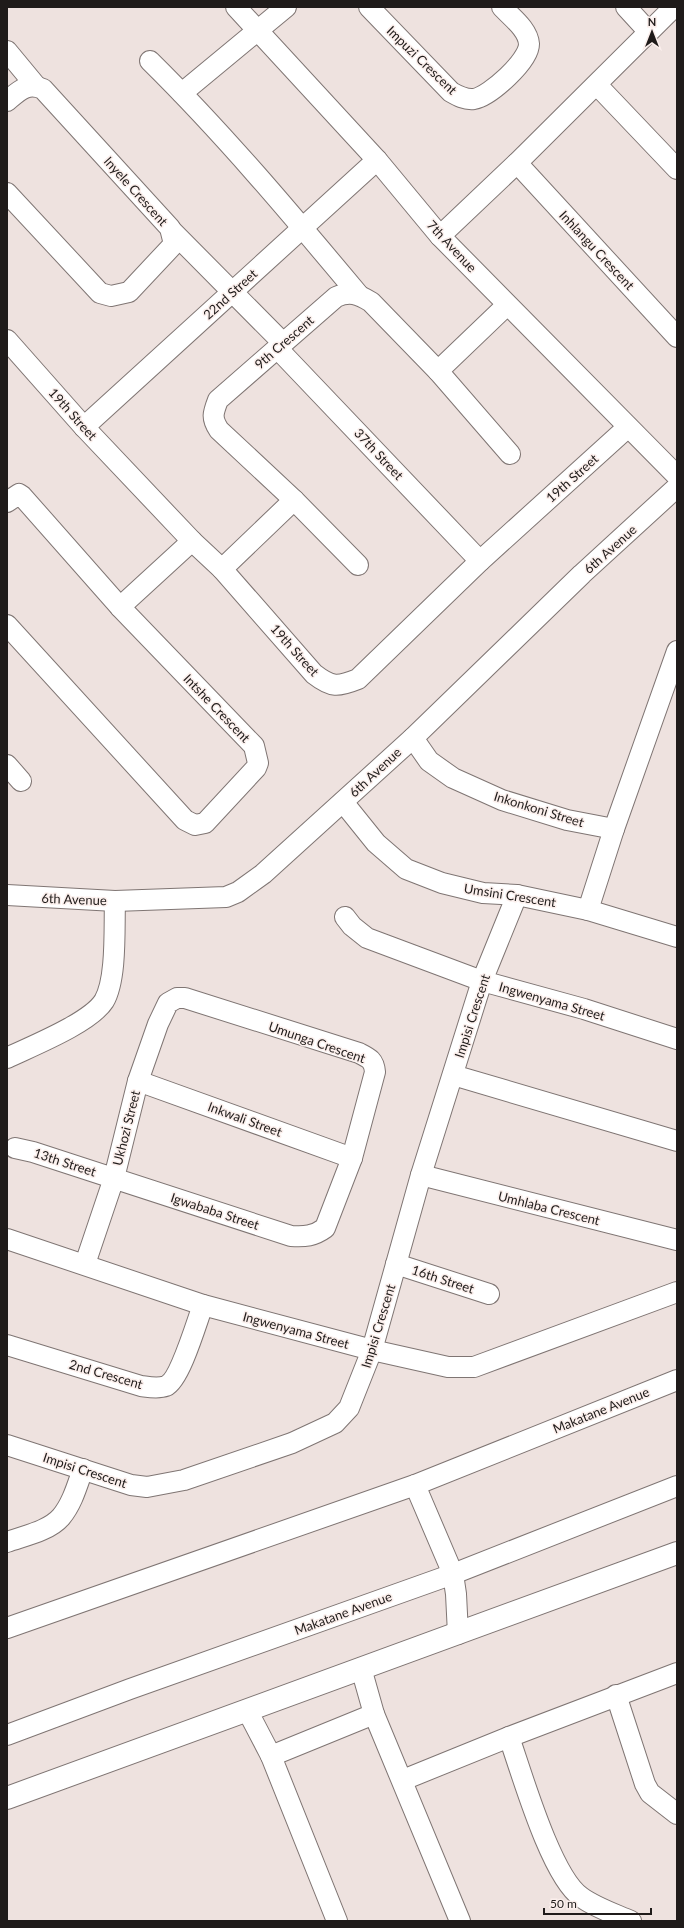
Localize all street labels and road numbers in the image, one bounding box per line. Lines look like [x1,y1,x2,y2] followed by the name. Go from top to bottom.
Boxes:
[384,22,461,98] street label: Impuzi Crescent
[101,153,171,229] street label: Inyele Crescent
[556,207,638,293] street label: Inhlangu Crescent
[424,217,480,275] street label: 7th Avenue
[200,265,261,322] street label: 22nd Street
[251,312,317,372] street label: 9th Crescent
[45,385,101,444] street label: 19th Street
[351,425,407,483] street label: 37th Street
[543,450,602,506] street label: 19th Street
[580,521,640,577] street label: 6th Avenue
[267,621,323,680] street label: 19th Street
[180,670,254,746] street label: Intshe Crescent
[346,744,404,800] street label: 6th Avenue
[492,788,586,830] street label: Inkonkoni Street
[463,880,557,910] street label: Umsini Crescent
[41,890,107,908] street label: 6th Avenue
[451,972,493,1060] street label: Impisi Crescent
[497,978,607,1024] street label: Ingwenyama Street
[266,1018,368,1066] street label: Umunga Crescent
[109,1088,143,1167] street label: Ukhozi Street
[206,1098,285,1140] street label: Inkwali Street
[32,1144,98,1180] street label: 13th Street
[496,1188,602,1228] street label: Umhlaba Crescent
[169,1189,261,1233] street label: Igwababa Street
[410,1261,476,1297] street label: 16th Street
[358,1282,398,1370] street label: Impisi Crescent
[241,1308,351,1352] street label: Ingwenyama Street
[67,1356,145,1392] street label: 2nd Crescent
[550,1383,652,1437] street label: Makatane Avenue
[41,1449,129,1491] street label: Impisi Crescent
[292,1588,394,1638] street label: Makatane Avenue

